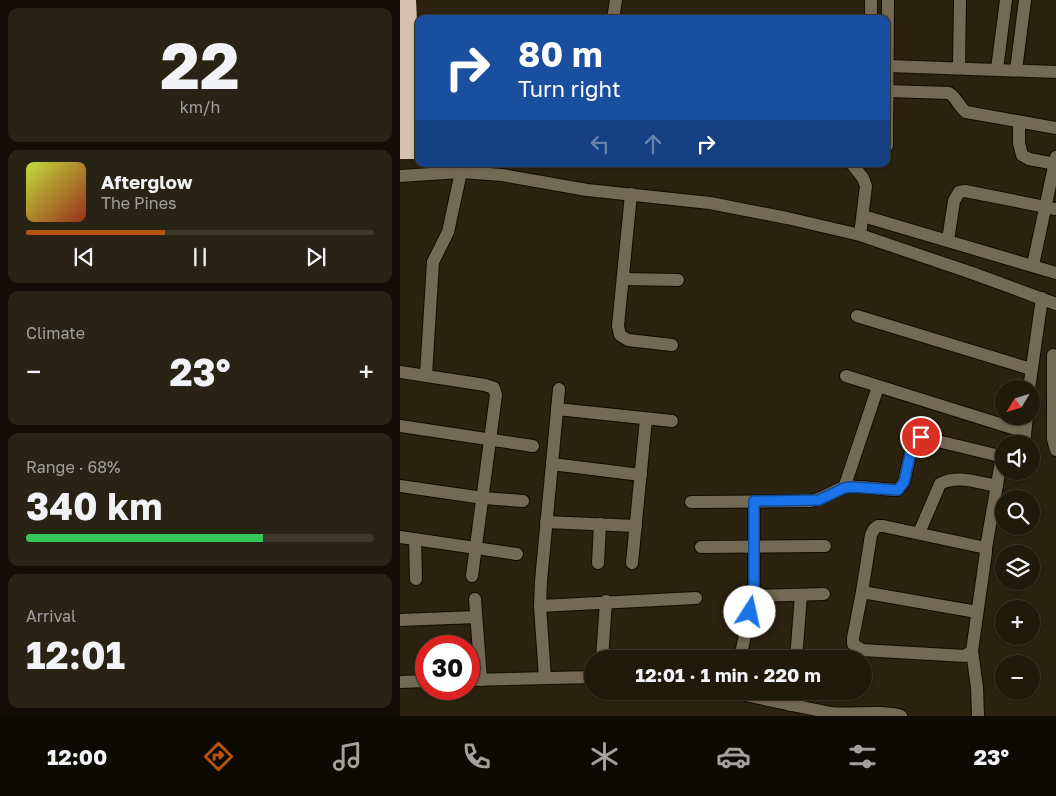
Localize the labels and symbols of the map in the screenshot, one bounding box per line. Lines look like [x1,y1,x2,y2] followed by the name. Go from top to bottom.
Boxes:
[995,380,1040,425] north arrow
[900,416,942,458] pin
[723,585,775,637] position arrow
[415,635,480,700] speed limit sign: 30

